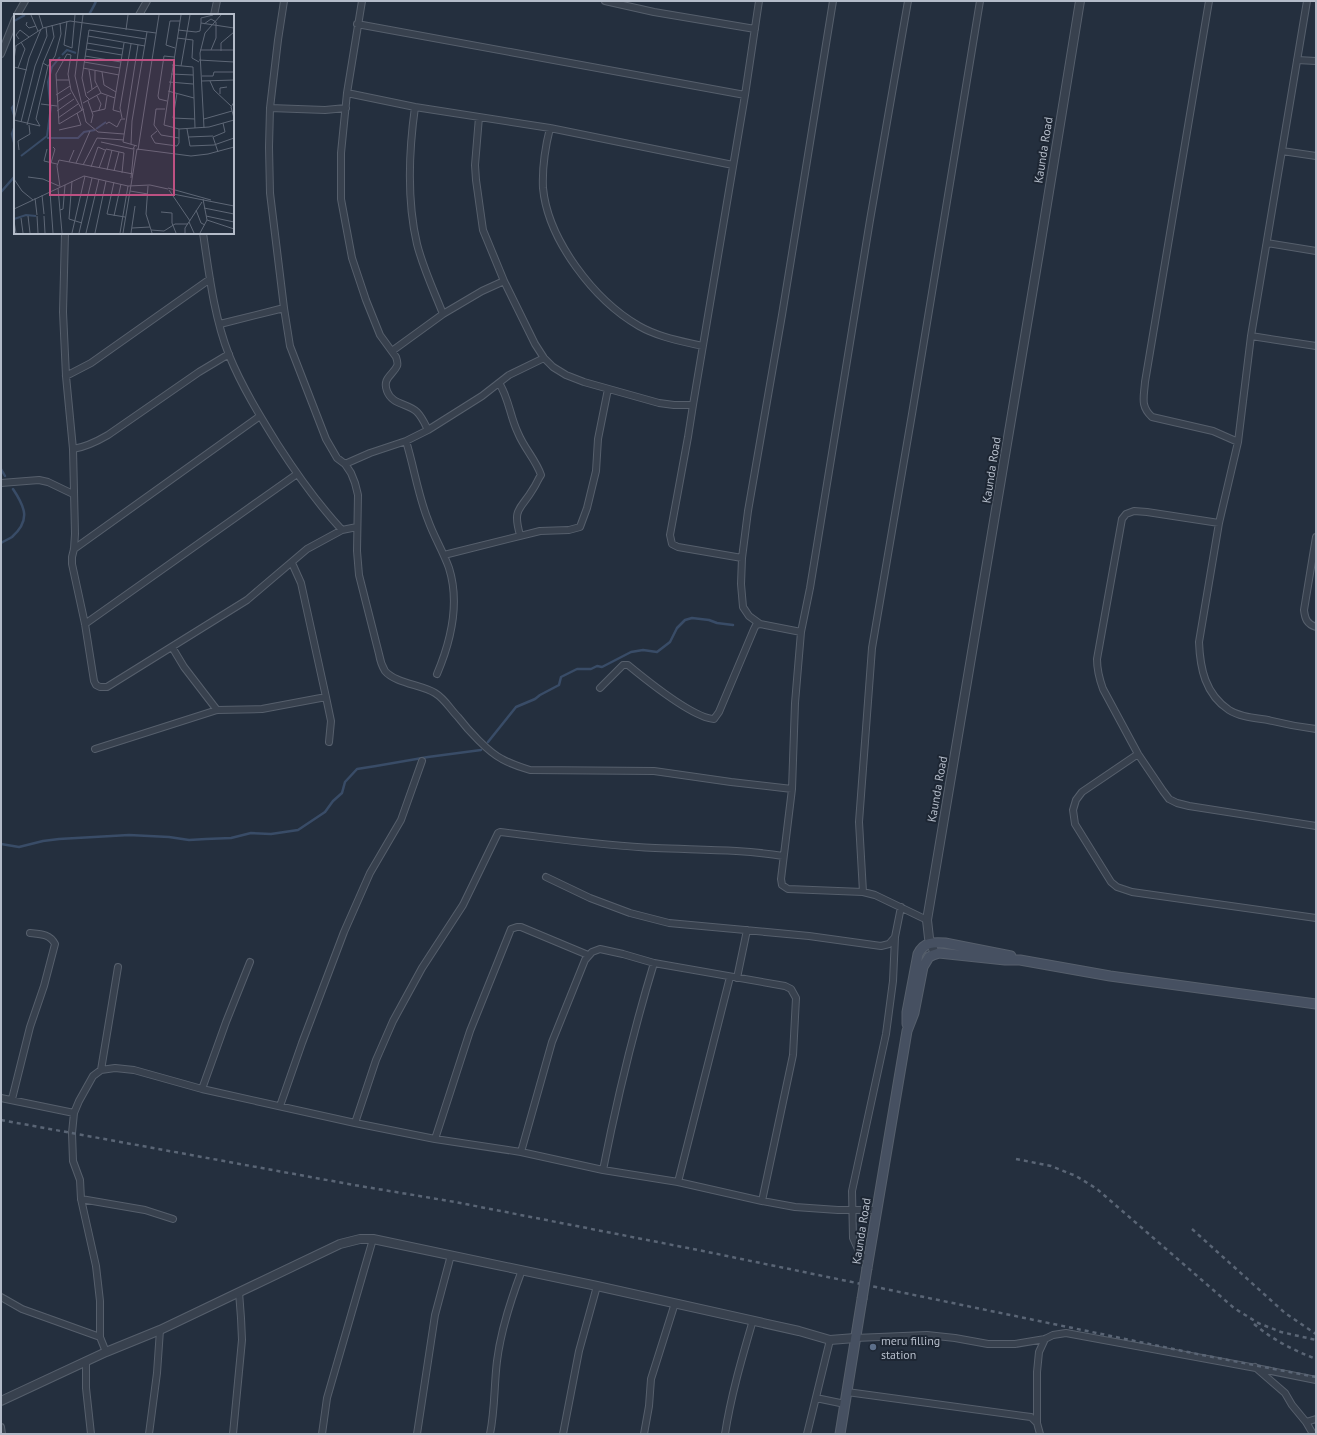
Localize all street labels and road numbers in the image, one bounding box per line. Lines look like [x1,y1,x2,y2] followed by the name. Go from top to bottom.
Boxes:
[1030,116,1056,184] street label: Kaunda Road
[978,436,1004,504] street label: Kaunda Road
[924,755,950,823] street label: Kaunda Road
[848,1197,874,1265] street label: Kaunda Road

